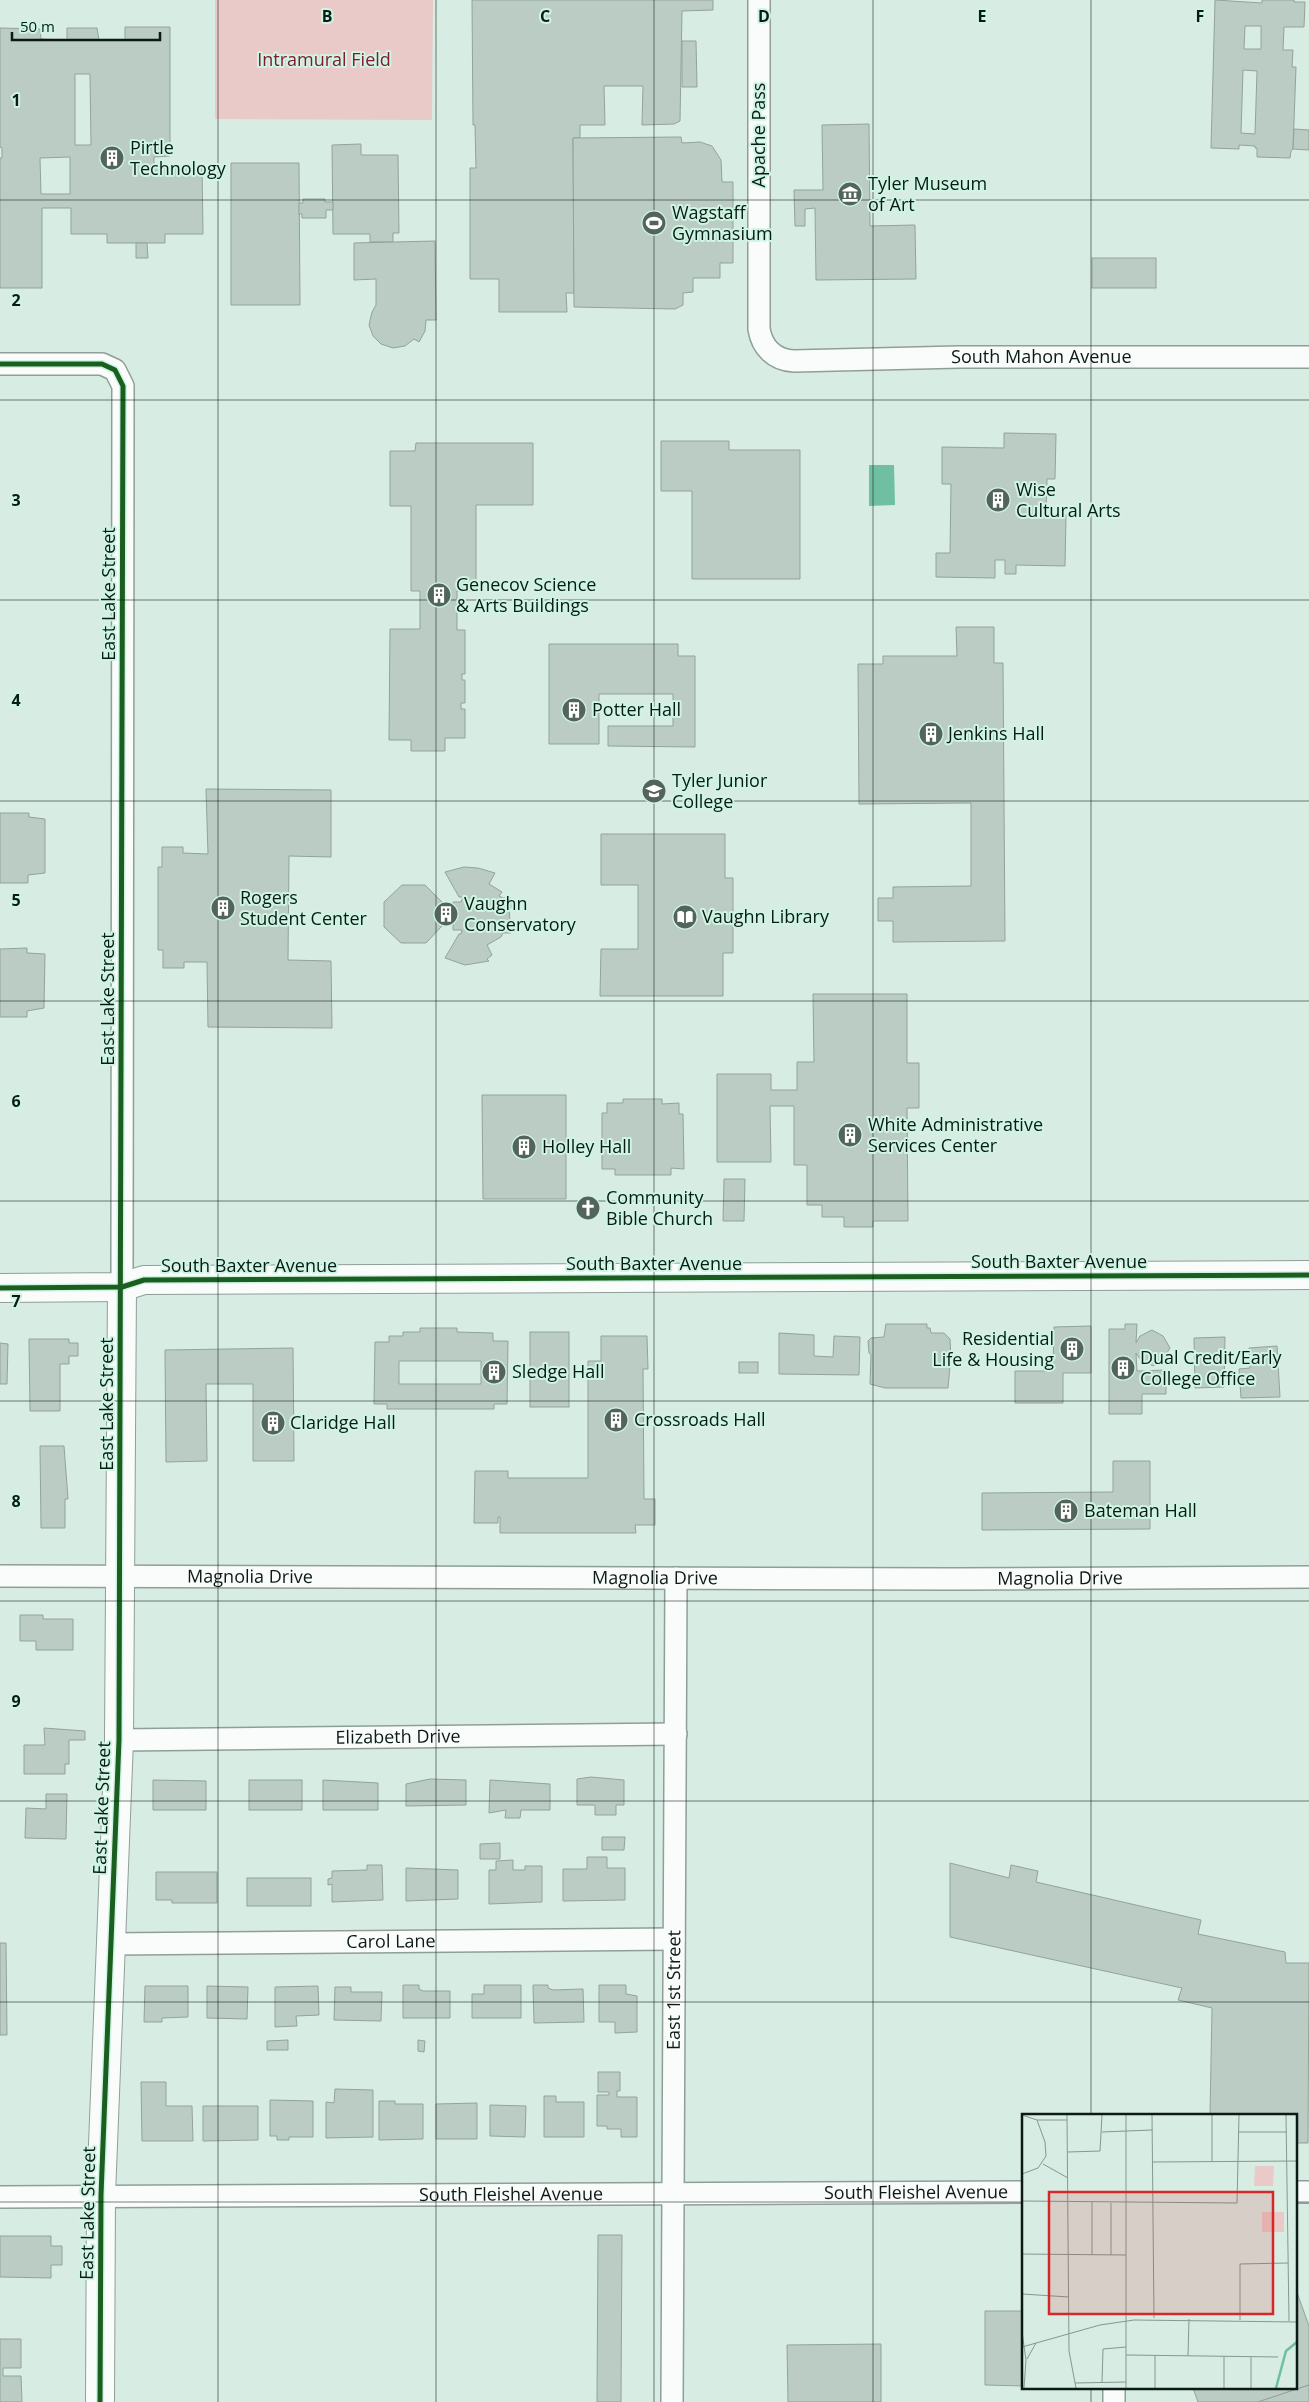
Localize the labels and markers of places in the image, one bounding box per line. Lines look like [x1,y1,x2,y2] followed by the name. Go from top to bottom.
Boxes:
[130,135,227,180] place label: Pirtle Technology
[99,145,125,171] building icon: Pirtle Technology
[868,171,987,216] place label: Tyler Museum of Art
[837,181,863,207] museum icon: Tyler Museum of Art
[672,200,773,245] place label: Wagstaff Gymnasium
[641,210,667,236] sports icon: Wagstaff Gymnasium
[1016,477,1121,522] place label: Wise Cultural Arts
[985,487,1011,513] building icon: Wise Cultural Arts
[456,572,596,617] place label: Genecov Science & Arts Buildings
[426,582,452,608] building icon: Genecov Science & Arts Buildings
[561,697,587,723] building icon: Potter Hall
[592,697,681,721] place label: Potter Hall
[918,721,944,747] building icon: Jenkins Hall
[946,721,1045,745] place label: Jenkins Hall
[672,768,768,813] place label: Tyler Junior College
[641,778,667,804] school or university icon: Tyler Junior College
[240,885,368,930] place label: Rogers Student Center
[464,891,577,936] place label: Vaughn Conservatory
[210,895,236,921] building icon: Rogers Student Center
[433,901,459,927] building icon: Vaughn Conservatory
[672,904,698,930] library icon: Vaughn Library
[702,904,830,928] place label: Vaughn Library
[868,1112,1043,1157] place label: White Administrative Services Center
[837,1122,863,1148] building icon: White Administrative Services Center
[511,1134,537,1160] building icon: Holley Hall
[542,1134,631,1158] place label: Holley Hall
[606,1185,713,1230] place label: Community Bible Church
[575,1195,601,1221] church icon: Community Bible Church
[932,1326,1054,1371] place label: Residential Life & Housing
[1059,1336,1085,1362] building icon: Residential Life & Housing
[1140,1345,1283,1390] place label: Dual Credit/Early College Office
[1110,1355,1136,1381] building icon: Dual Credit/Early College Office
[481,1359,507,1385] building icon: Sledge Hall
[512,1359,604,1383] place label: Sledge Hall
[603,1407,629,1433] building icon: Crossroads Hall
[634,1407,766,1431] place label: Crossroads Hall
[260,1410,286,1436] building icon: Claridge Hall
[290,1410,396,1434] place label: Claridge Hall
[1053,1498,1079,1524] building icon: Bateman Hall
[1084,1498,1197,1522] place label: Bateman Hall

